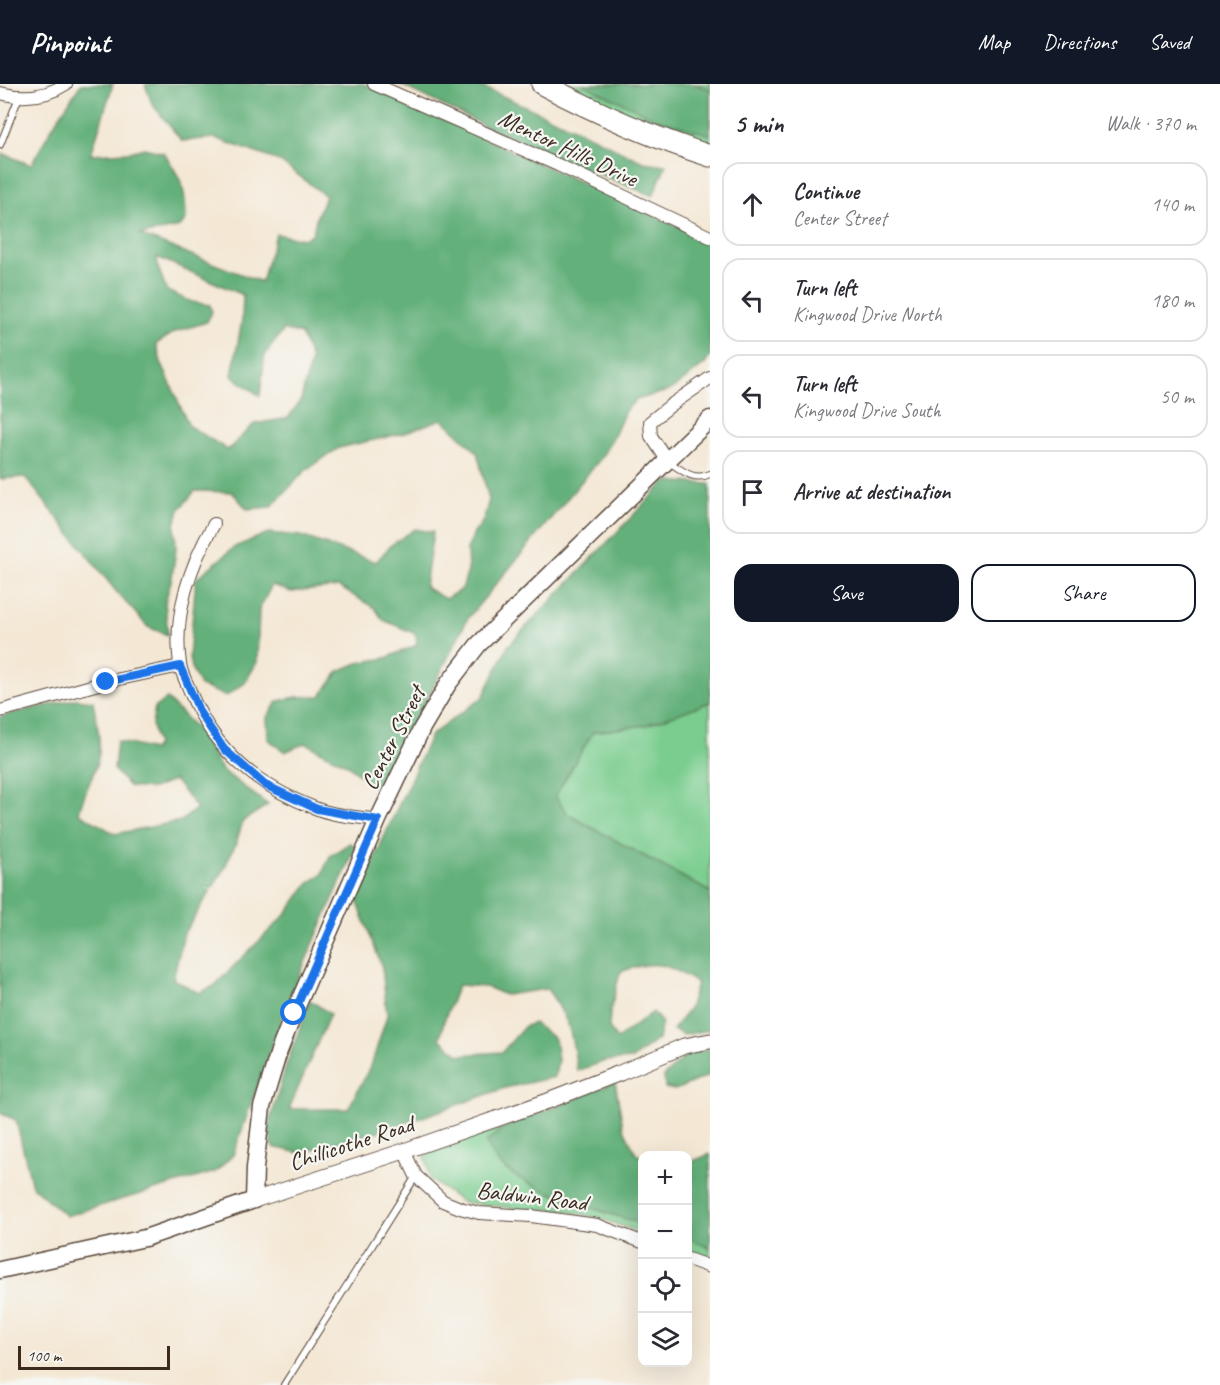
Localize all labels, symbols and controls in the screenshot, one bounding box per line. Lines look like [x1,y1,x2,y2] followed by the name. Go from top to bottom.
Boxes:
[30,25,110,60] text: Pinpoint
[978,29,1010,55] text: Map
[1043,29,1116,55] text: Directions
[1149,29,1190,55] text: Saved
[494,103,644,194] street label: Mentor Hills Drive
[734,107,783,140] text: 5 min
[1106,111,1196,136] text: Walk · 370 m
[793,178,859,206] text: Continue
[736,188,769,221] icon: ahead
[1151,192,1194,217] text: 140 m
[793,206,887,231] text: Center Street
[793,274,857,302] text: Turn left
[736,284,769,317] icon: left
[1151,288,1194,313] text: 180 m
[793,302,942,327] text: Kingwood Drive North
[793,370,857,398] text: Turn left
[736,380,769,413] icon: left
[1160,384,1194,409] text: 50 m
[793,398,941,423] text: Kingwood Drive South
[736,476,769,509] icon: arrive
[793,478,950,506] text: Arrive at destination
[734,564,959,622] button: Save
[971,564,1196,622] button: Share
[92,668,118,694] route end
[354,678,433,795] street label: Center Street
[280,999,306,1025] route start
[285,1108,421,1177] street label: Chillicothe Road
[638,1151,692,1367] map controls
[638,1151,692,1205] button: +
[475,1174,592,1218] street label: Baldwin Road
[638,1205,692,1259] button: −
[638,1259,692,1313] button: locate
[638,1313,692,1367] button: layers
[18,1343,170,1370] scale bar
[27,1346,61,1366] text: 100 m

